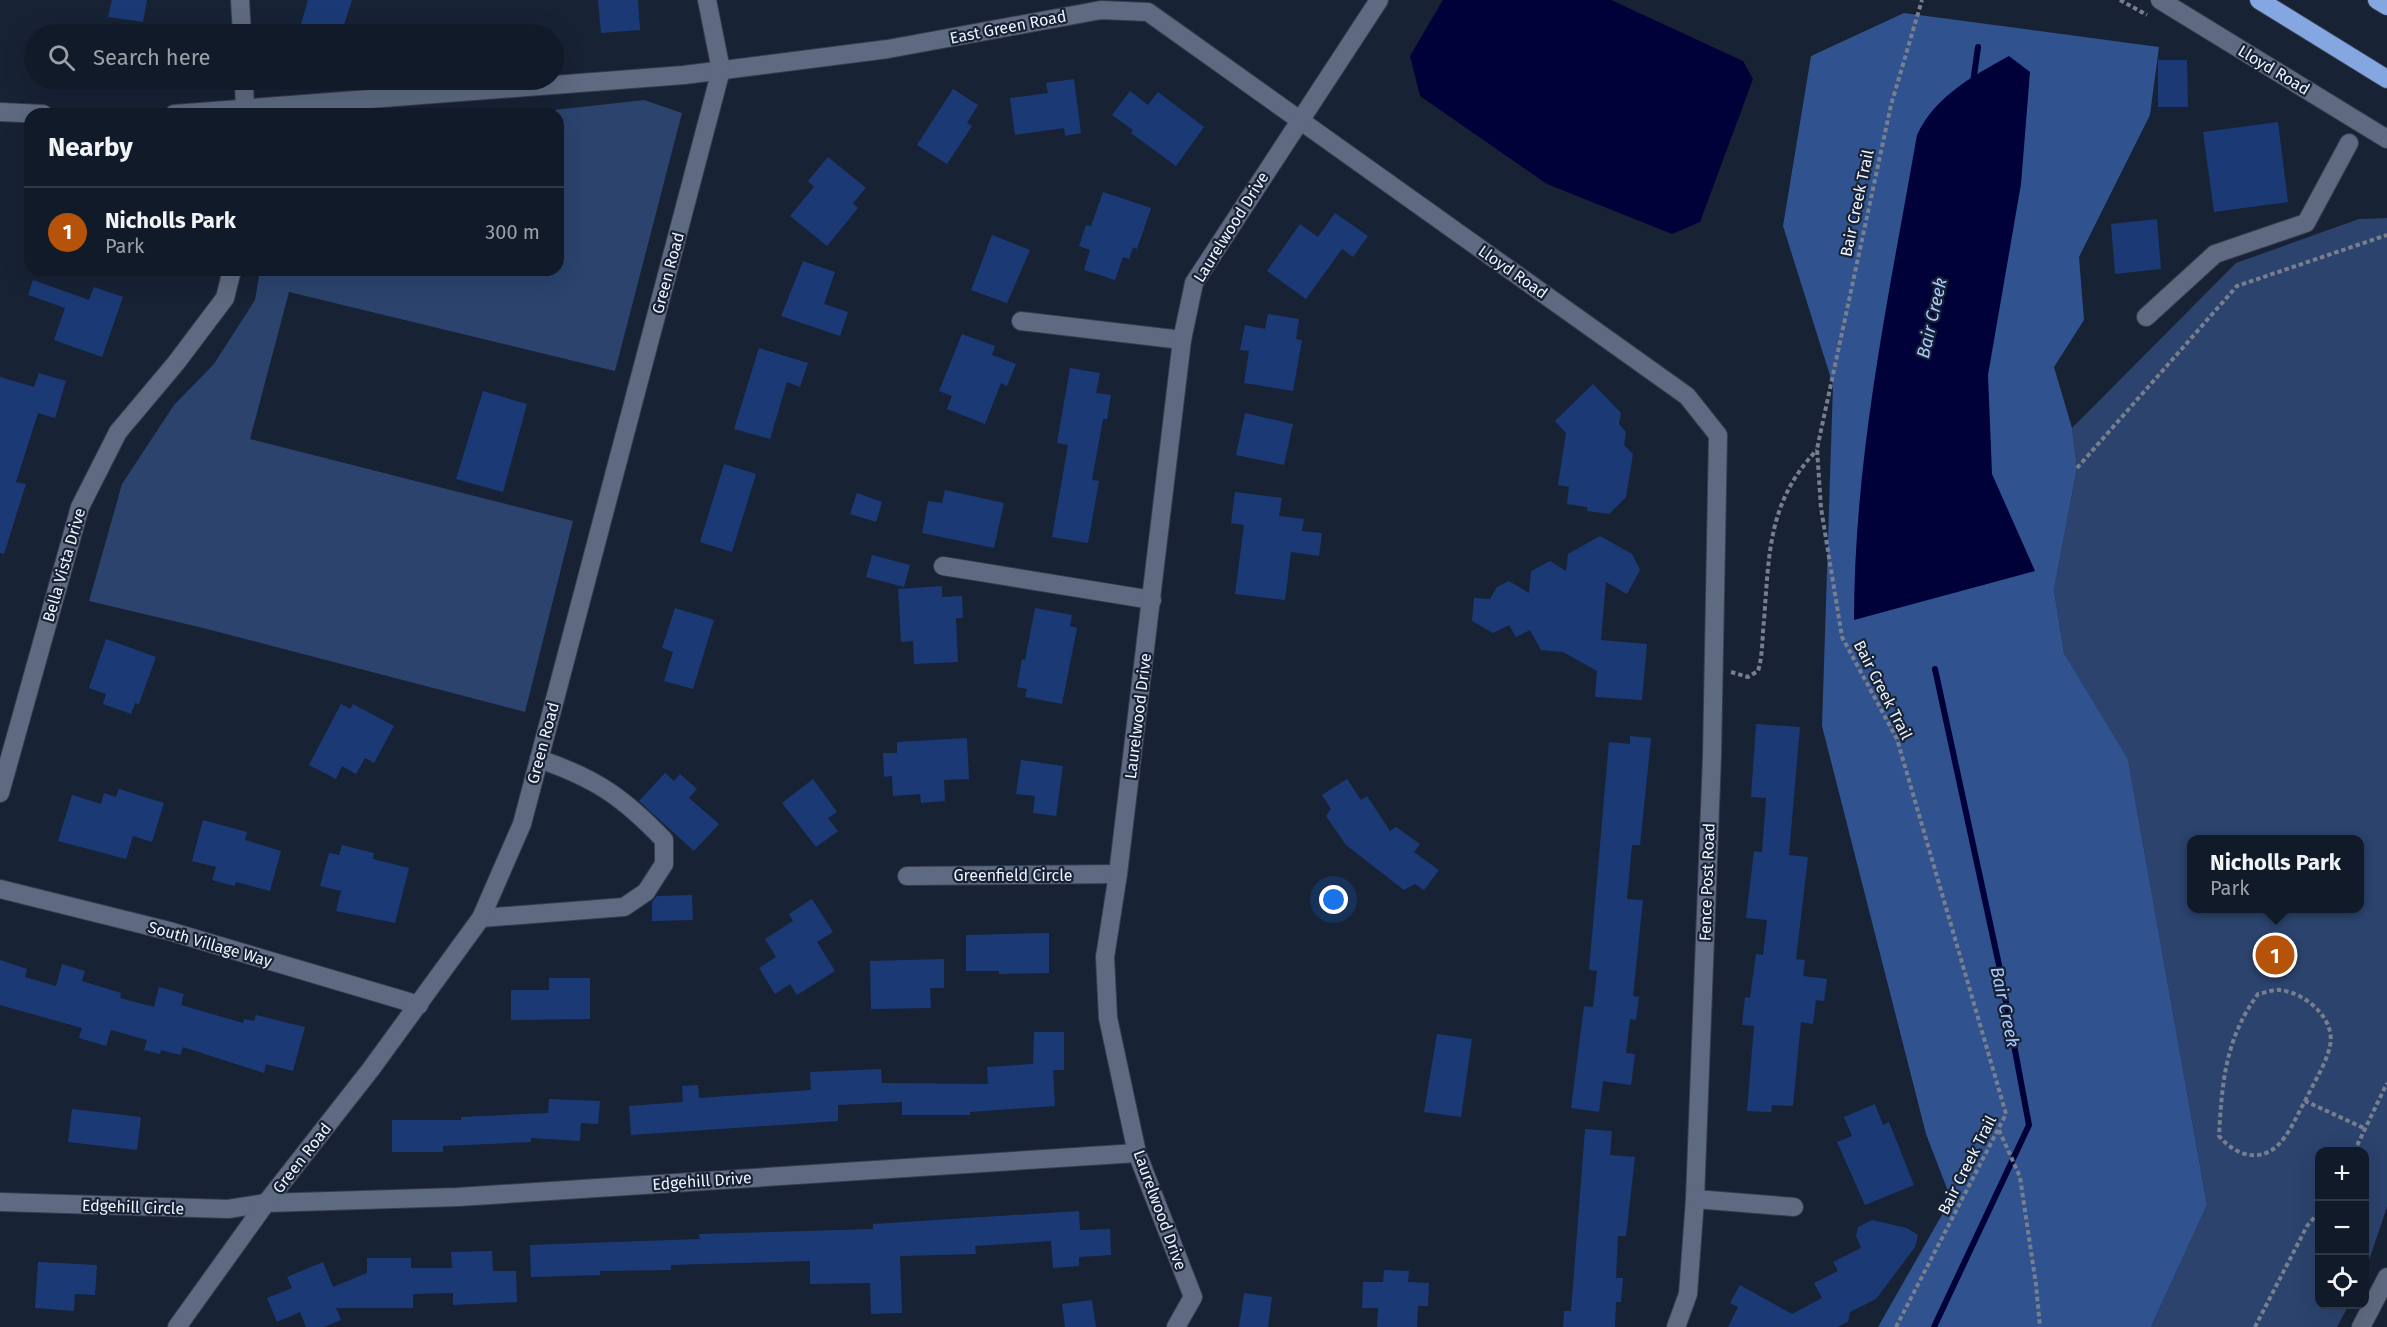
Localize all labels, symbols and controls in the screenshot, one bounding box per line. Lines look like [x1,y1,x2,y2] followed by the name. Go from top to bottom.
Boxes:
[948,6,1068,48] street label: East Green Road
[24,24,564,90] search box
[45,41,78,74] icon: search
[2235,41,2313,99] street label: Lloyd Road
[93,44,211,71] text: Search here
[48,132,133,163] text: Nearby
[1836,147,1878,258] street label: Bair Creek Trail
[1189,168,1273,286] street label: Laurelwood Drive
[105,207,236,234] text: Nicholls Park
[63,220,72,244] text: 1
[485,220,540,244] text: 300 m
[648,230,688,316] street label: Green Road
[105,234,144,258] text: Park
[1475,241,1551,303] street label: Lloyd Road
[1912,275,1952,360] water label: Bair Creek
[39,506,89,624] street label: Bella Vista Drive
[1850,637,1916,743] street label: Bair Creek Trail
[1121,652,1155,780] street label: Laurelwood Drive
[523,700,563,786] street label: Green Road
[1695,823,1719,941] street label: Fence Post Road
[2187,835,2364,913] popup
[2210,849,2341,876] text: Nicholls Park
[953,866,1073,885] street label: Greenfield Circle
[2210,876,2249,900] text: Park
[1319,885,1348,914] your location
[146,917,274,971] street label: South Village Way
[2256,932,2294,978] pin: 1
[1986,965,2024,1050] water label: Bair Creek
[1934,1112,2000,1218] street label: Bair Creek Trail
[269,1119,335,1197] street label: Green Road
[1129,1147,1191,1273] street label: Laurelwood Drive
[2315,1147,2369,1309] map controls
[2315,1147,2369,1201] button: +
[652,1168,752,1194] street label: Edgehill Drive
[82,1196,184,1218] street label: Edgehill Circle
[2315,1201,2369,1255] button: −
[2315,1255,2369,1309] button: locate

